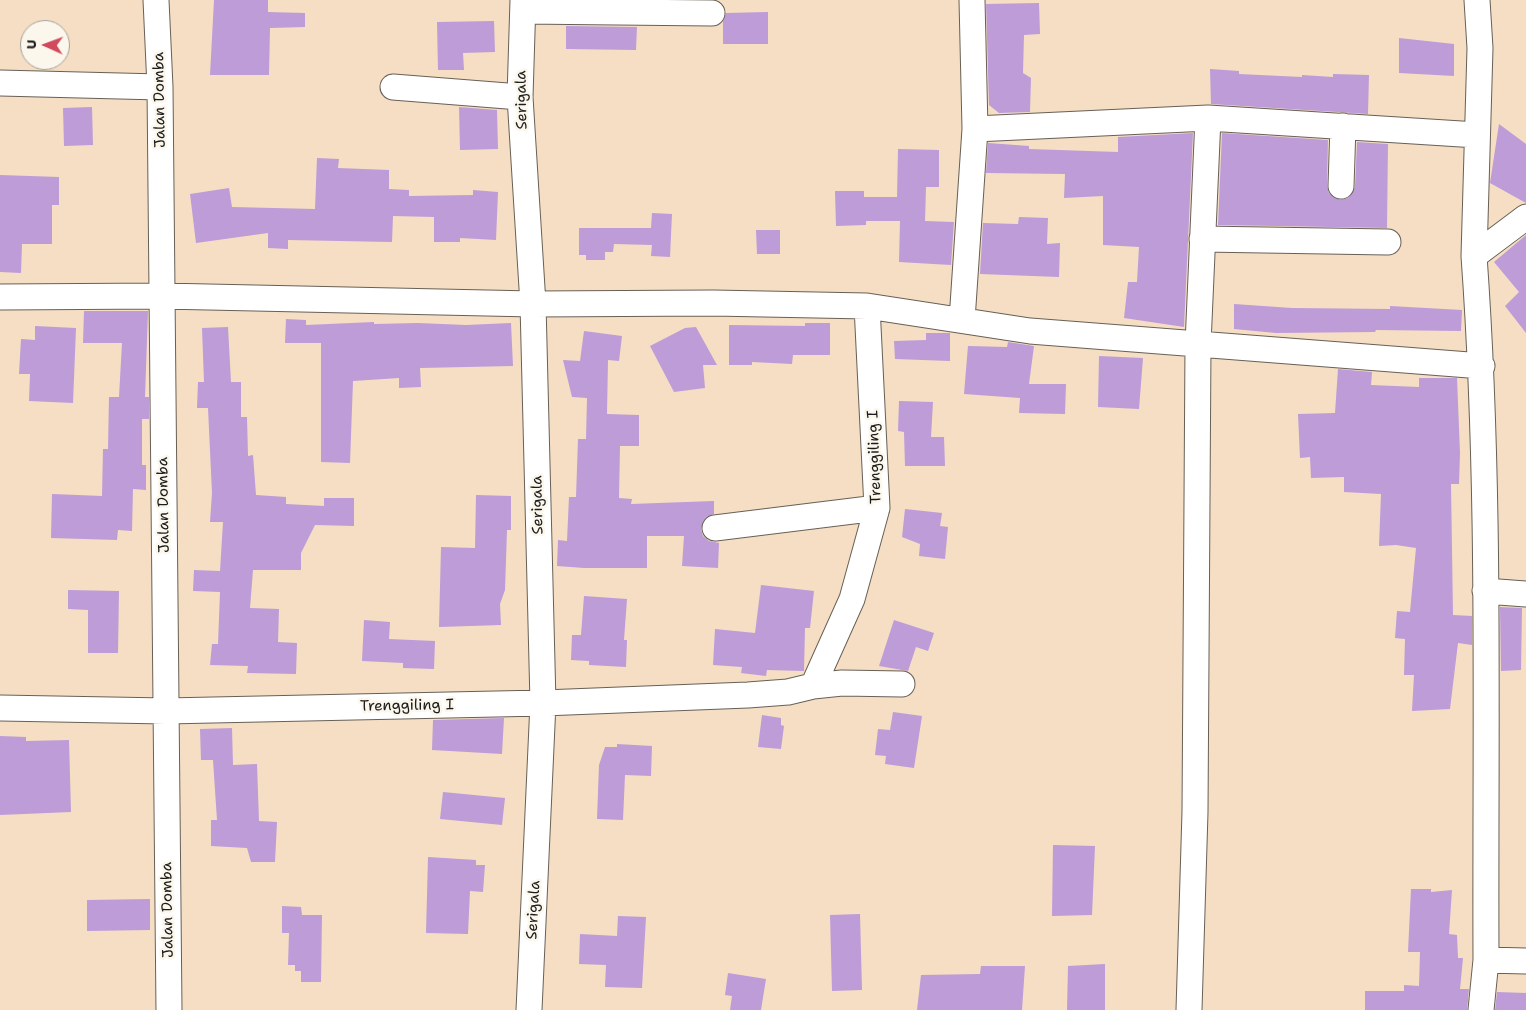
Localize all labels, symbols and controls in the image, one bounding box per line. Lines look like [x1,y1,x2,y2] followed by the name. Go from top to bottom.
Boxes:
[20,20,70,70] north arrow
[22,39,40,50] text: U
[150,52,170,148] street label: Jalan Domba
[512,70,532,130] street label: Serigala
[864,410,886,504] street label: Trenggiling I
[154,457,174,553] street label: Jalan Domba
[528,475,548,535] street label: Serigala
[360,696,454,716] street label: Trenggiling I
[158,862,178,958] street label: Jalan Domba
[523,880,545,940] street label: Serigala

